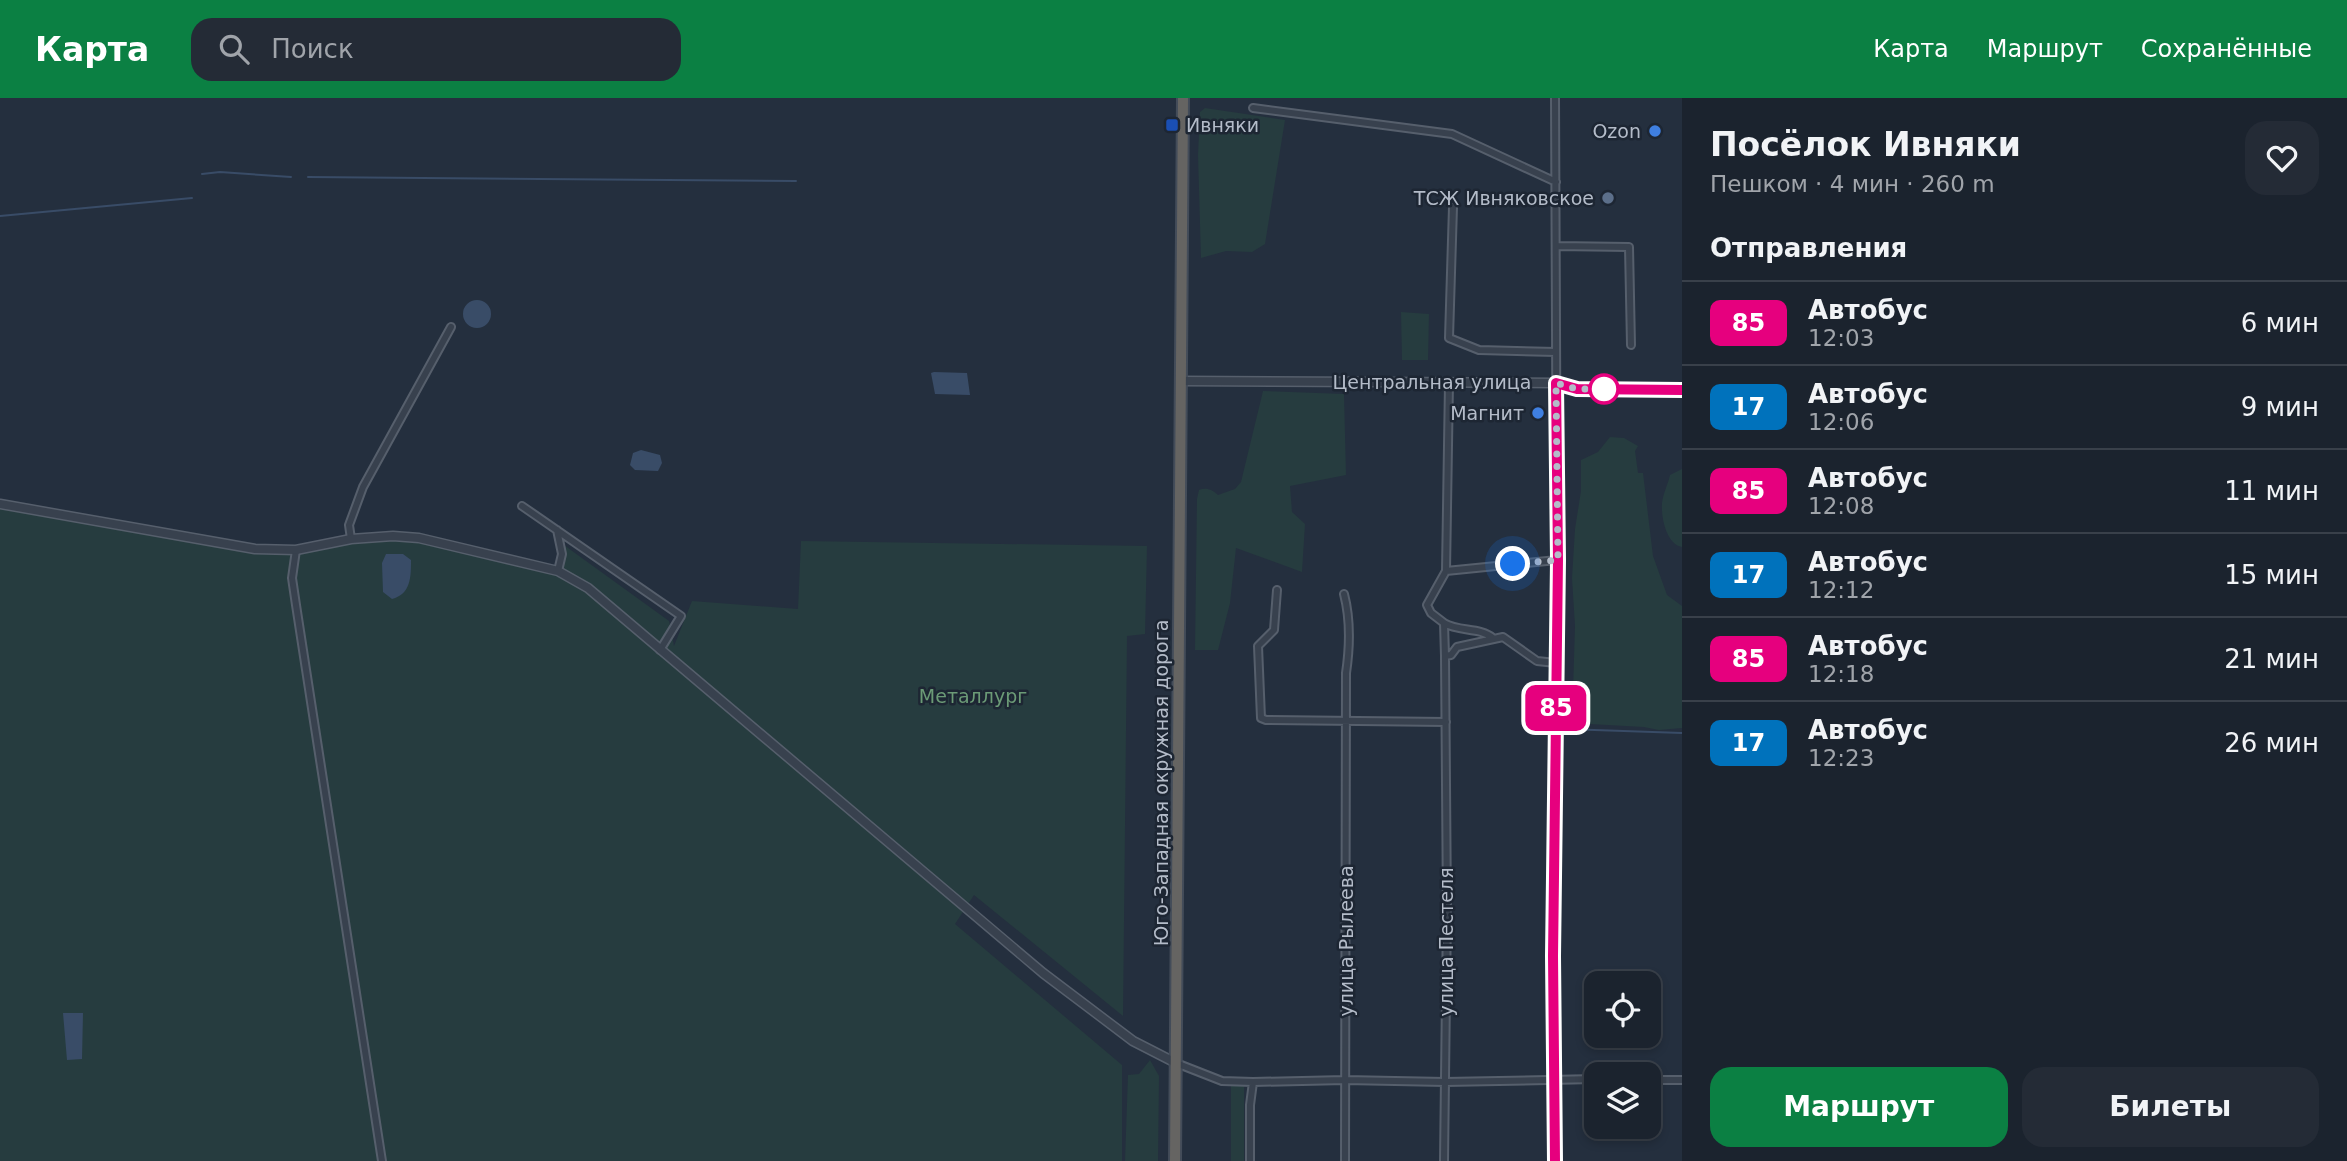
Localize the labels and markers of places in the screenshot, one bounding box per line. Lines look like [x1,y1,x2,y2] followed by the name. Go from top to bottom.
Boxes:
[1186,114,1259,136] place label: Ивняки
[1164,117,1180,133] marker: Ивняки
[1592,120,1641,142] place label: Ozon
[1647,123,1663,139] marker: Ozon
[1413,187,1594,209] place label: ТСЖ Ивняковское
[1600,190,1616,206] marker: ТСЖ Ивняковское
[1589,374,1619,404] unlabelled marker
[1450,402,1524,424] place label: Магнит
[1530,405,1546,421] marker: Магнит

